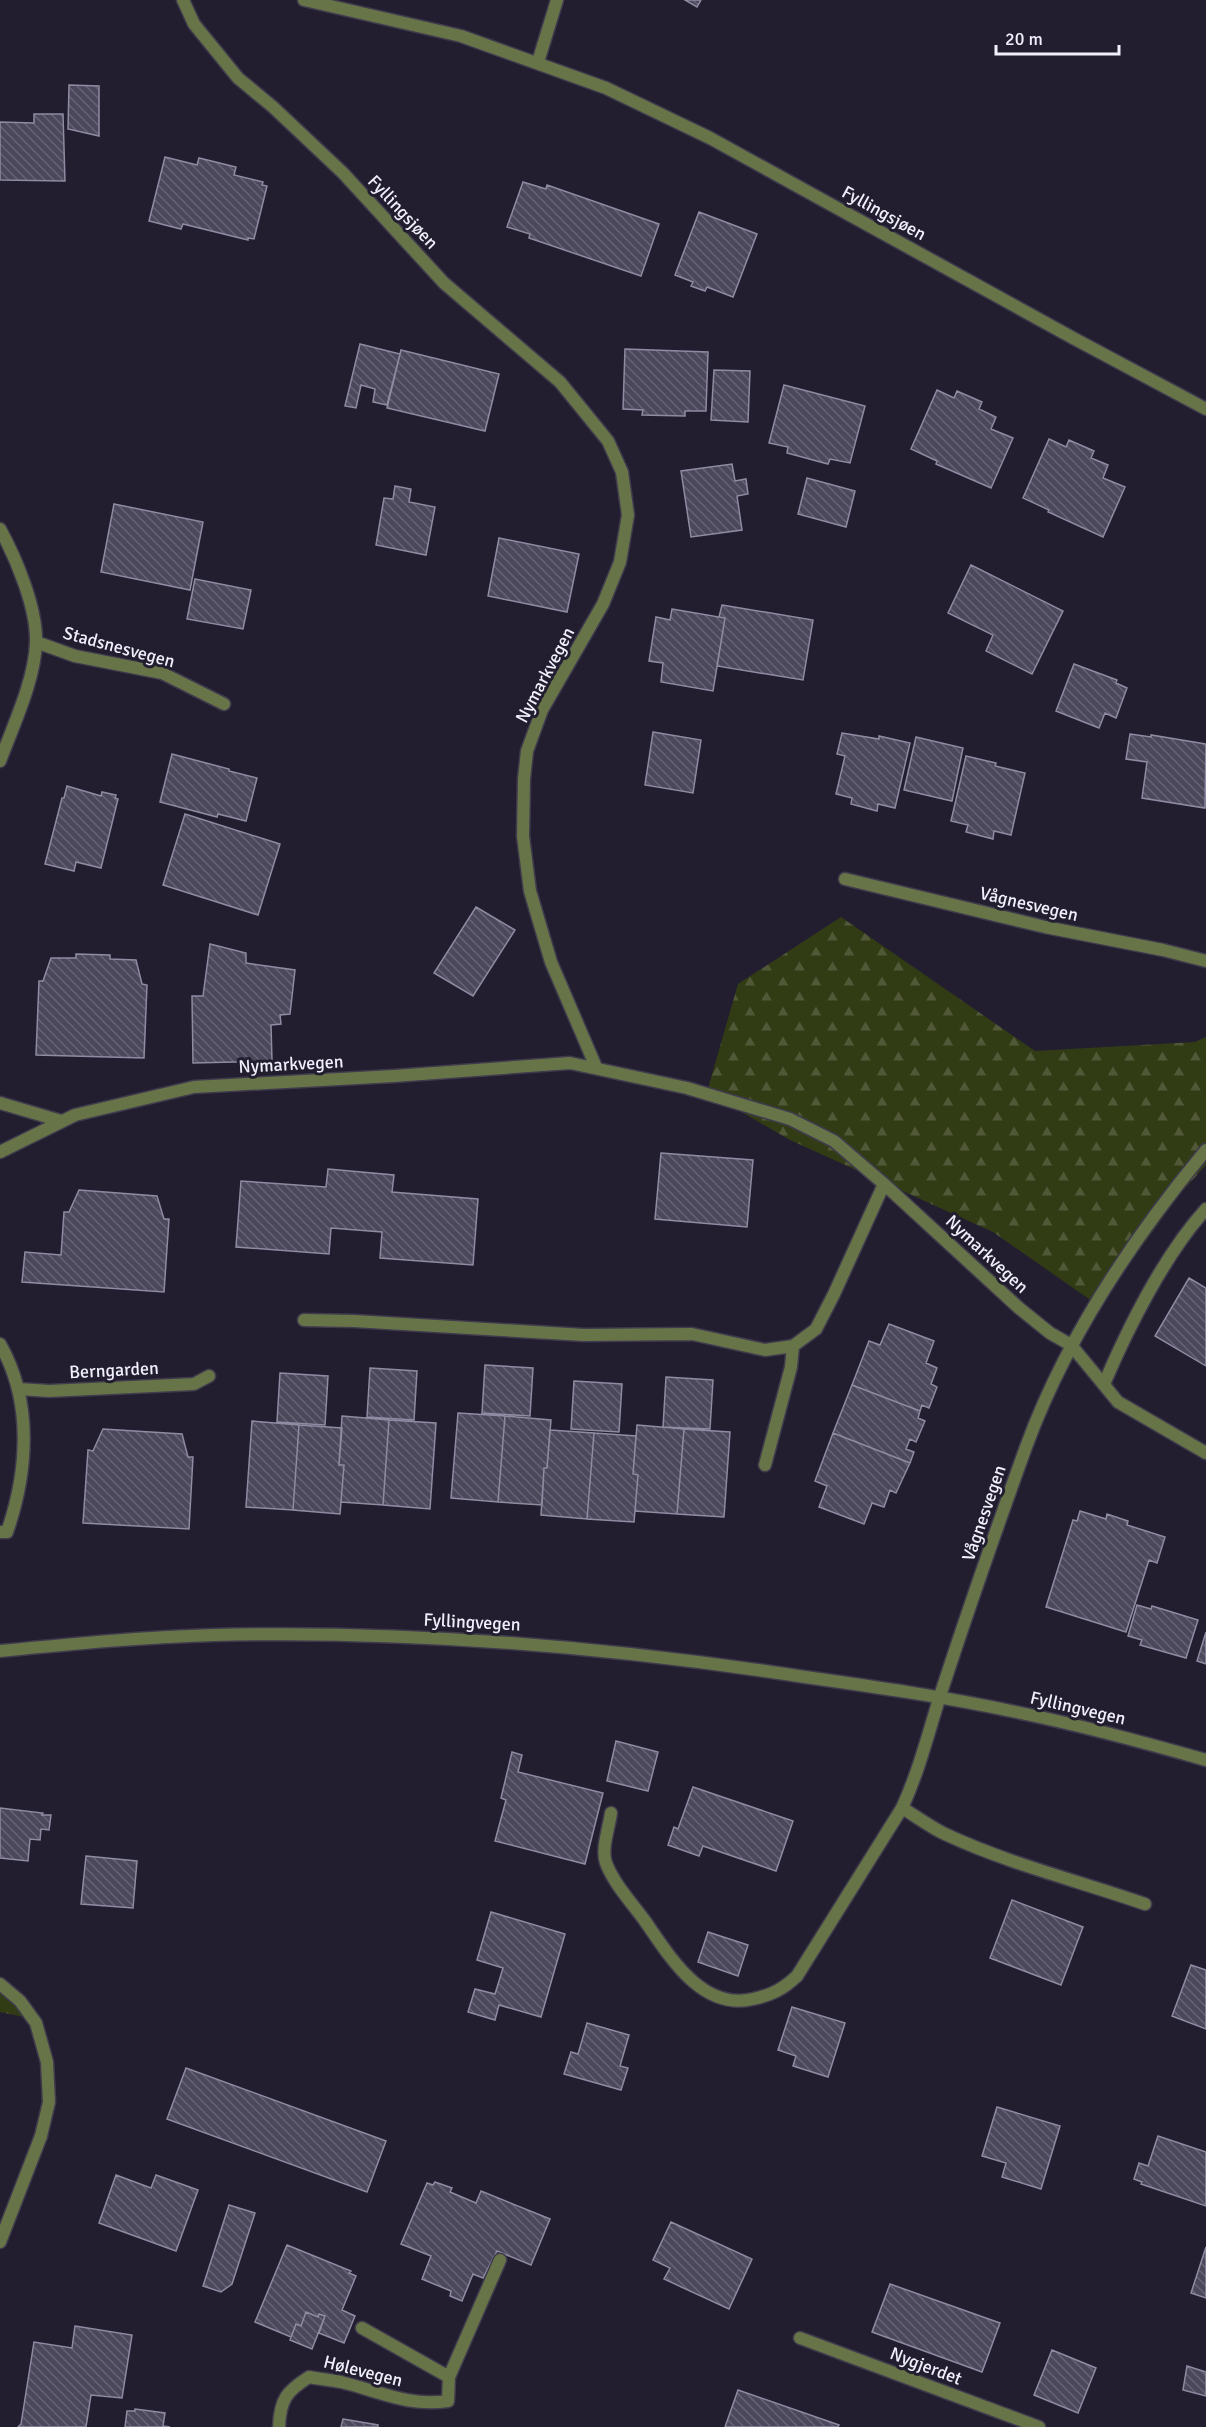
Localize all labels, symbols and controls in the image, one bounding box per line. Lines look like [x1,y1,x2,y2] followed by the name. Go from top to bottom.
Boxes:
[996,18,1119,56] scale bar
[1005,28,1043,50] text: 20 m
[363,170,443,254] street label: Fyllingsjøen
[838,181,930,245] street label: Fyllingsjøen
[61,622,177,672] street label: Stadsnesvegen
[511,623,579,727] street label: Nymarkvegen
[978,882,1080,926] street label: Vågnesvegen
[238,1050,344,1078] street label: Nymarkvegen
[941,1210,1033,1298] street label: Nymarkvegen
[69,1357,159,1383] street label: Berngarden
[957,1462,1011,1564] street label: Vågnesvegen
[423,1608,521,1636] street label: Fyllingvegen
[1028,1686,1128,1730] street label: Fyllingvegen
[887,2342,965,2390] street label: Nygjerdet
[321,2351,405,2391] street label: Hølevegen

